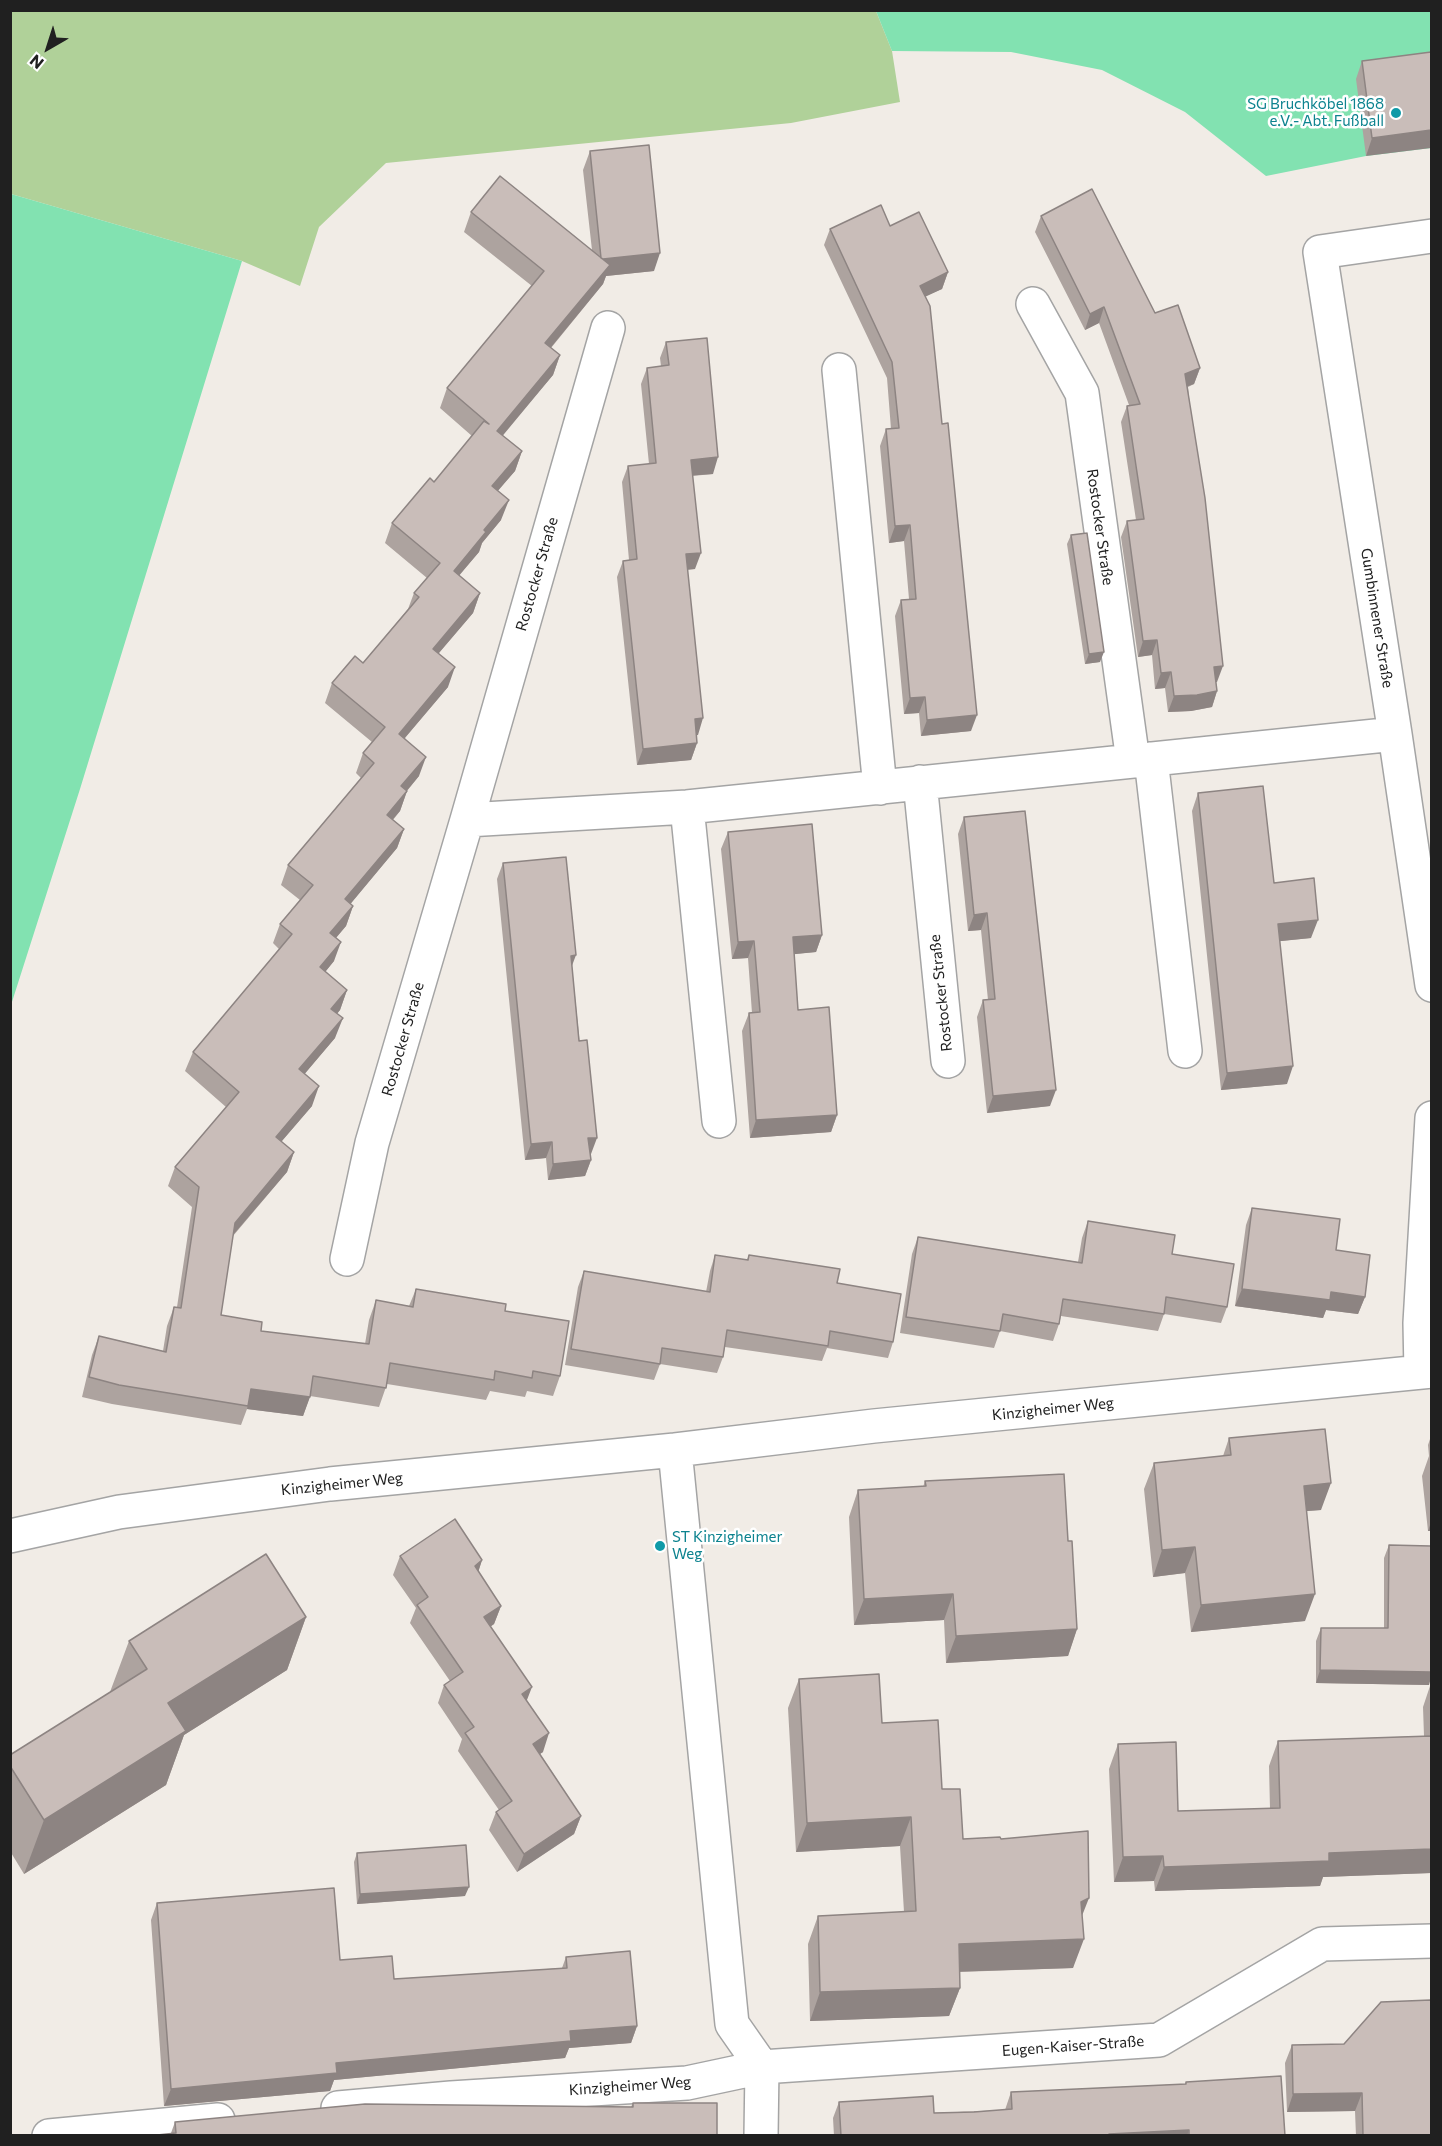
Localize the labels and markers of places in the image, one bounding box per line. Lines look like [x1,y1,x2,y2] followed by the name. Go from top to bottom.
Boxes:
[1247,95,1384,130] place label: SG Bruchköbel 1868 e.V.- Abt. Fußball
[1389,106,1403,120] marker: SG Bruchköbel 1868 e.V.- Abt. Fußball
[672,1528,782,1563] place label: ST Kinzigheimer Weg
[653,1539,667,1553] marker: ST Kinzigheimer Weg

